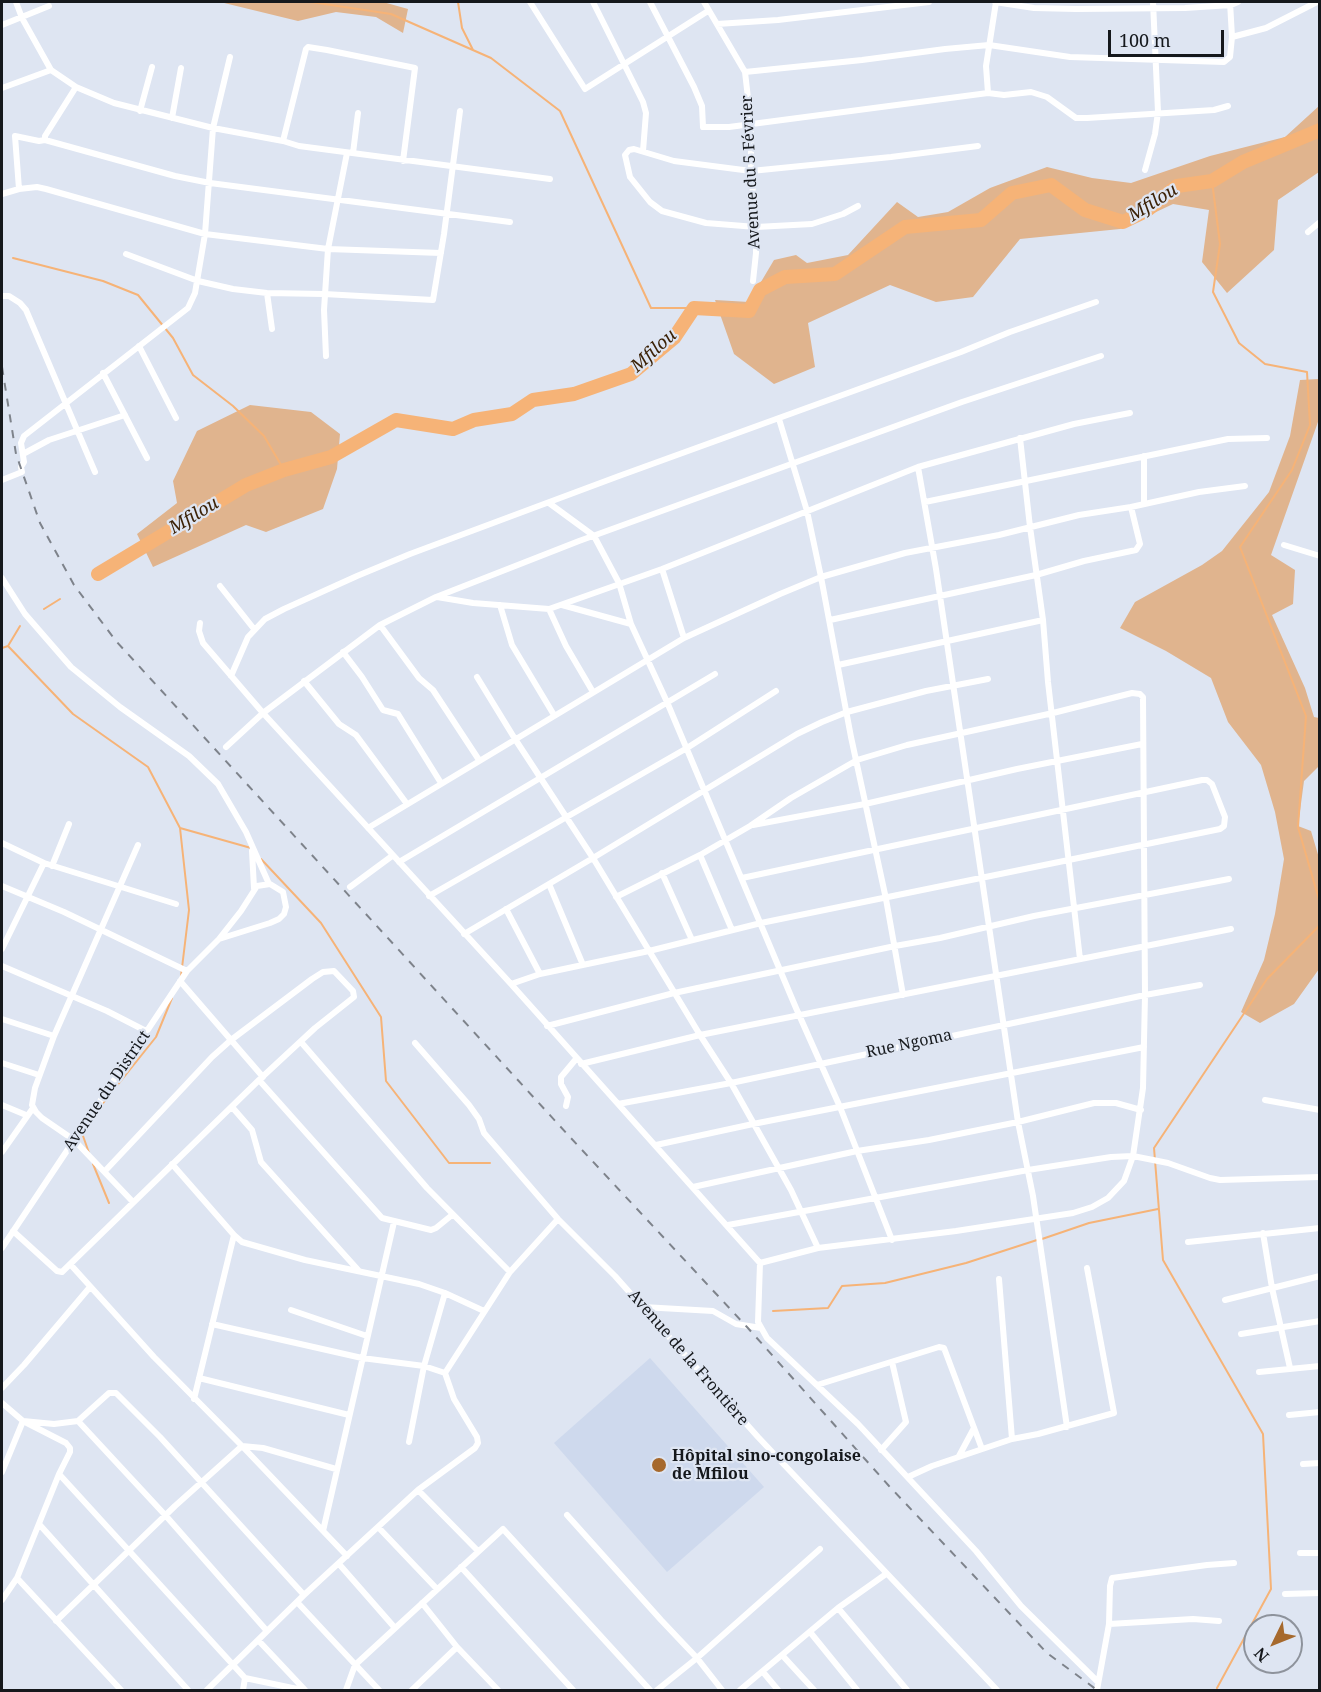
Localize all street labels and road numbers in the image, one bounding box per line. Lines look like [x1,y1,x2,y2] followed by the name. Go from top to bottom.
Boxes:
[737,95,765,249] street label: Avenue du 5 Février
[864,1026,954,1062] street label: Rue Ngoma
[60,1027,154,1155] street label: Avenue du District
[624,1286,752,1430] street label: Avenue de la Frontière

